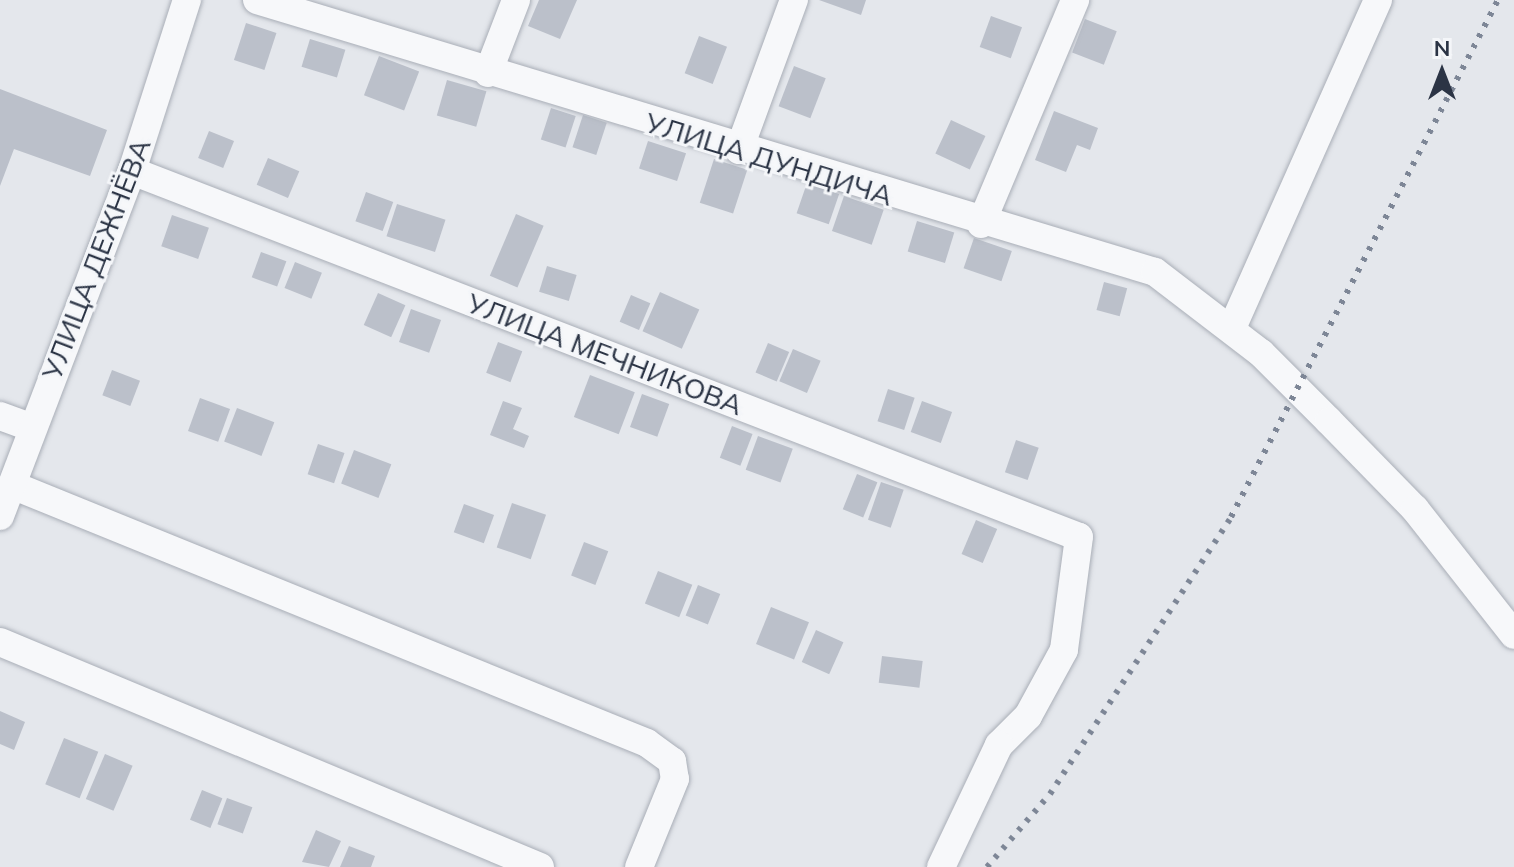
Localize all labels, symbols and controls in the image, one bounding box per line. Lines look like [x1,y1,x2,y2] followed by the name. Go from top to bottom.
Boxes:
[1402,32,1482,112] north arrow
[1434,34,1450,62] text: N
[641,105,897,213] street label: УЛИЦА ДУНДИЧА
[35,134,157,384] street label: УЛИЦА ДЕЖНЁВА
[462,286,748,422] street label: УЛИЦА МЕЧНИКОВА

